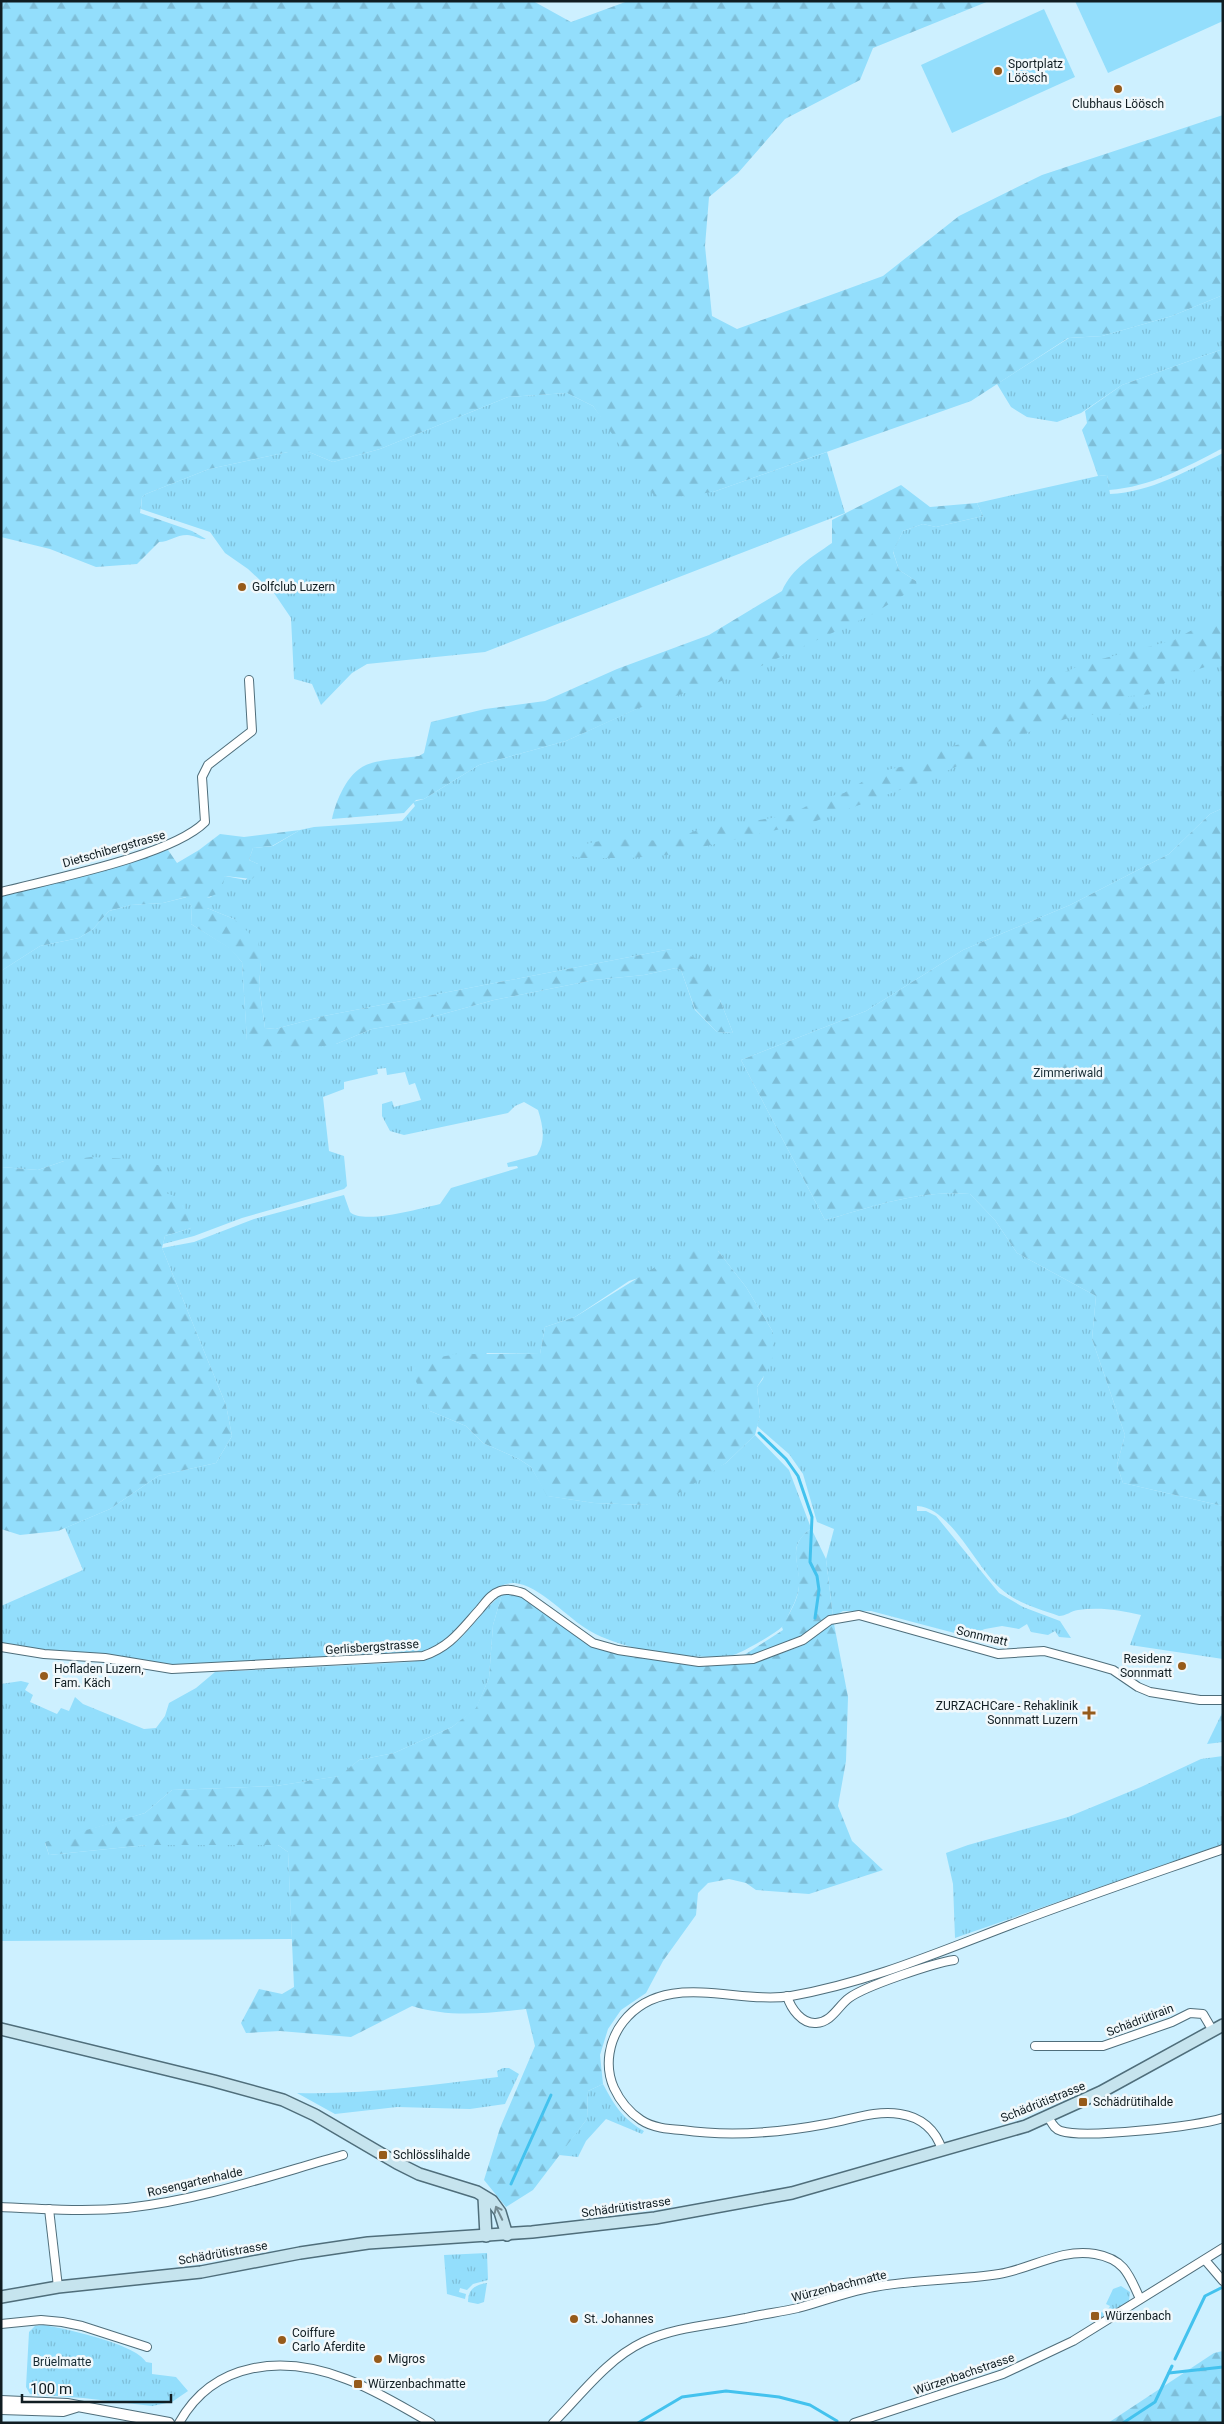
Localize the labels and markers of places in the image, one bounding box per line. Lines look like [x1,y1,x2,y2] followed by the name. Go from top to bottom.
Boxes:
[1008,57,1063,85] place label: Sportplatz Löösch
[992,65,1004,77] marker: Sportplatz Löösch
[1112,83,1124,95] marker: Clubhaus Löösch
[1072,97,1164,111] place label: Clubhaus Löösch
[252,580,335,594] place label: Golfclub Luzern
[236,581,248,593] marker: Golfclub Luzern
[1120,1652,1172,1680] place label: Residenz Sonnmatt
[1176,1660,1188,1672] marker: Residenz Sonnmatt
[54,1662,144,1690] place label: Hofladen Luzern, Fam. Käch
[38,1670,50,1682] marker: Hofladen Luzern, Fam. Käch
[936,1699,1079,1727] place label: ZURZACHCare - Rehaklinik Sonnmatt Luzern
[1082,1706,1096,1720] marker: ZURZACHCare - Rehaklinik Sonnmatt Luzern
[1093,2095,1173,2109] place label: Schädrütihalde
[1077,2096,1089,2108] marker: Schädrütihalde
[393,2148,470,2162] place label: Schlösslihalde
[377,2149,389,2161] marker: Schlösslihalde
[1105,2309,1171,2323] place label: Würzenbach
[1089,2310,1101,2322] marker: Würzenbach
[584,2312,654,2326] place label: St. Johannes
[568,2313,580,2325] marker: St. Johannes
[292,2326,365,2354] place label: Coiffure Carlo Aferdite
[276,2334,288,2346] marker: Coiffure Carlo Aferdite
[388,2352,425,2366] place label: Migros
[372,2353,384,2365] marker: Migros
[368,2377,466,2391] place label: Würzenbachmatte
[352,2378,364,2390] marker: Würzenbachmatte

